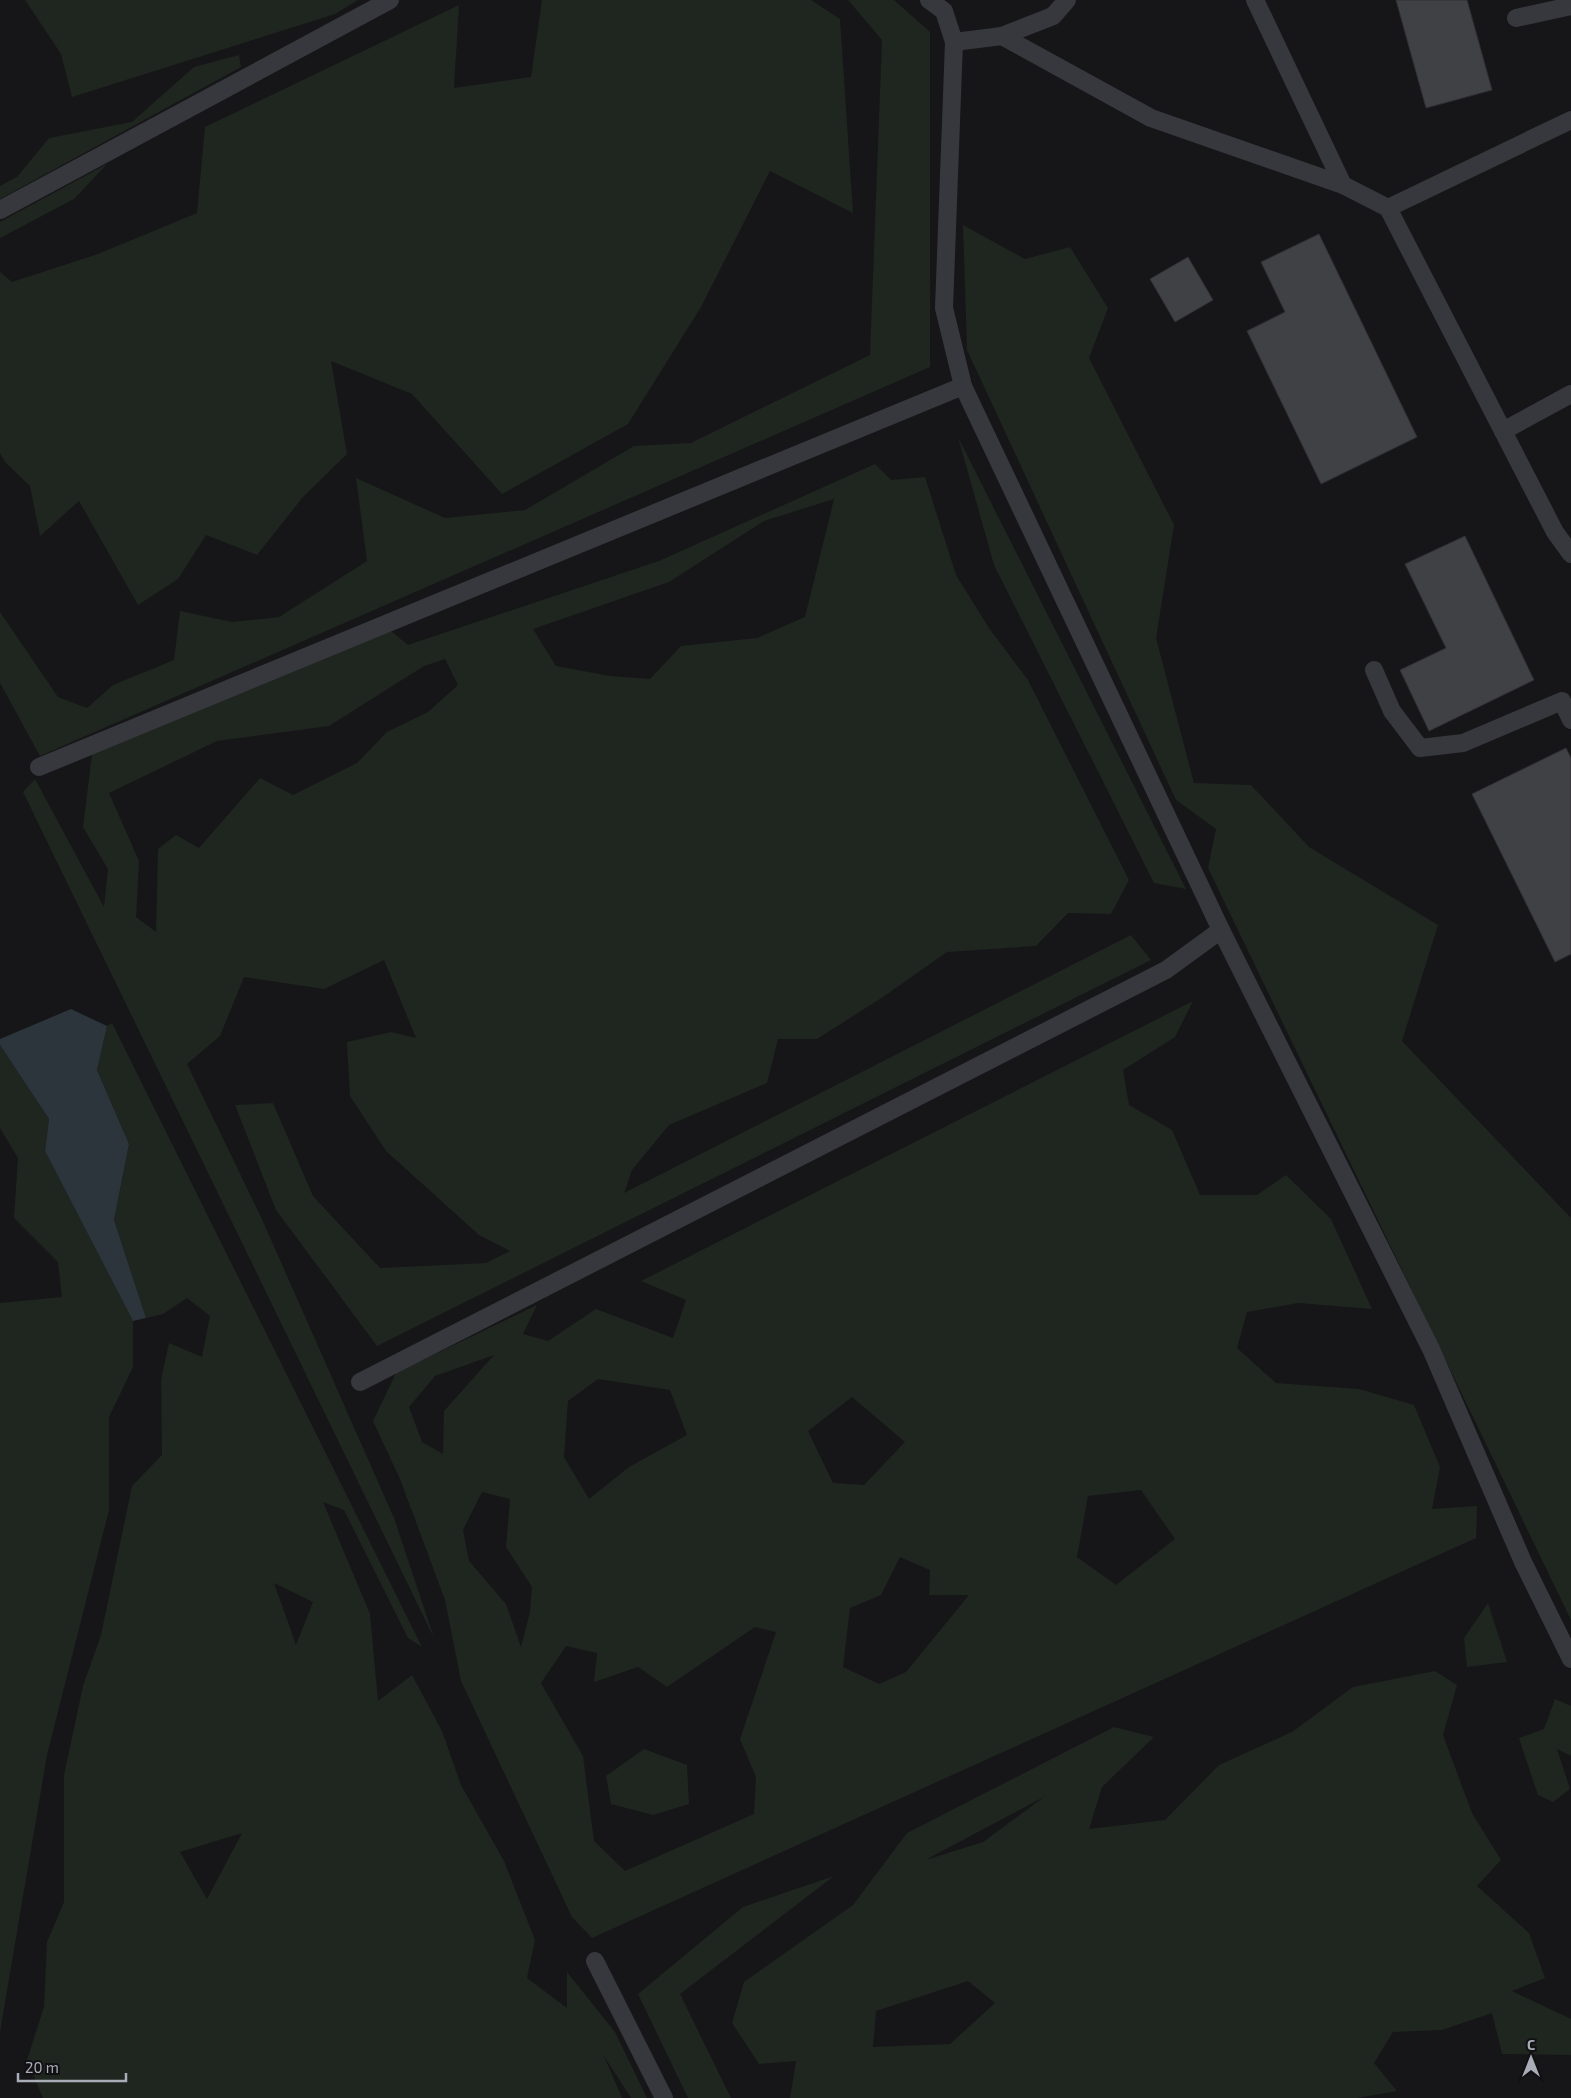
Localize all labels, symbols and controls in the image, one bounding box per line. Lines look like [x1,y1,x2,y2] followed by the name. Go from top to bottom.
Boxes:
[1506,2033,1556,2083] north arrow
[1527,2036,1535,2053] text: С
[18,2050,125,2082] scale bar
[25,2058,59,2076] text: 20 m

